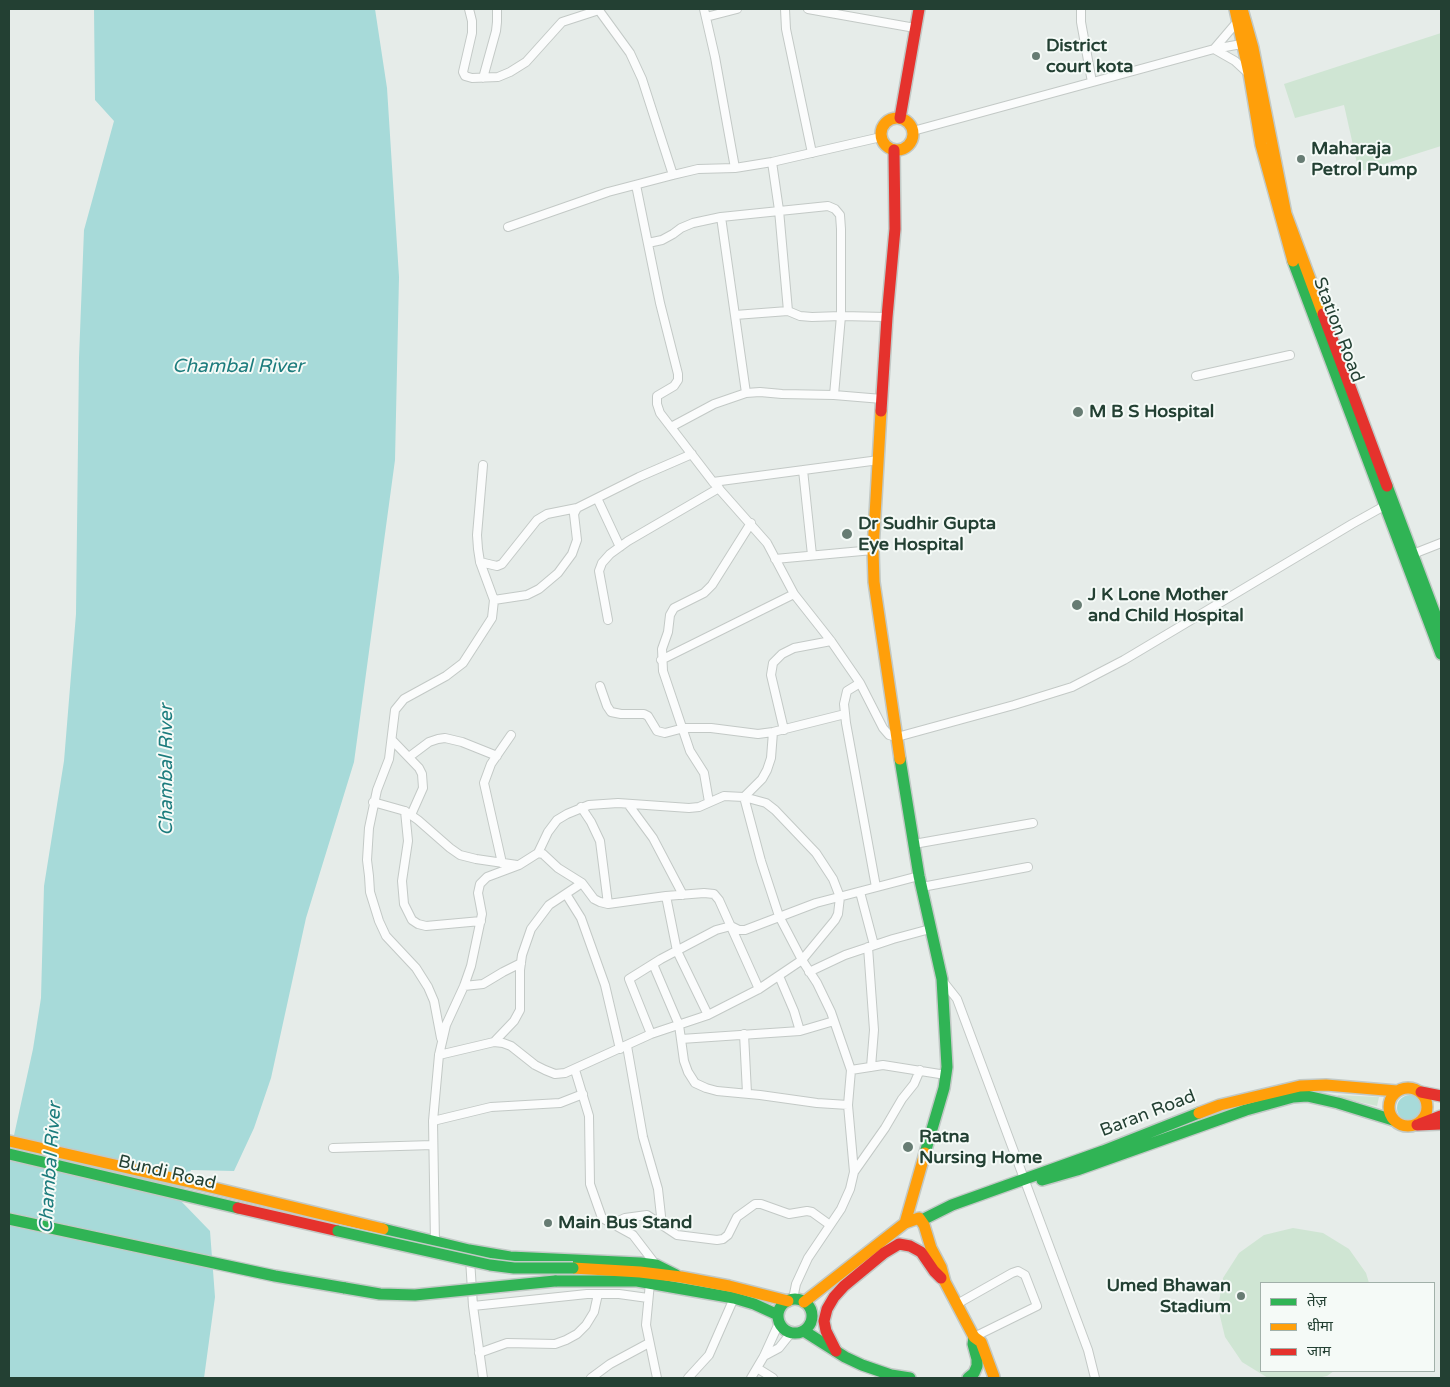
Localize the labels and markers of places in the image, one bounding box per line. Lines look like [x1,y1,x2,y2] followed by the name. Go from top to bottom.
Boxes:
[1046,35,1133,78] place label: District court kota
[1030,50,1042,62] marker: District court kota
[1311,138,1417,180] place label: Maharaja Petrol Pump
[1295,153,1307,165] marker: Maharaja Petrol Pump
[1089,401,1214,423] place label: M B S Hospital
[1071,405,1085,419] marker: M B S Hospital
[858,513,996,556] place label: Dr Sudhir Gupta Eye Hospital
[840,527,854,541] marker: Dr Sudhir Gupta Eye Hospital
[1088,584,1244,626] place label: J K Lone Mother and Child Hospital
[1070,598,1084,612] marker: J K Lone Mother and Child Hospital
[919,1126,1042,1168] place label: Ratna Nursing Home
[901,1140,915,1154] marker: Ratna Nursing Home
[558,1212,692,1234] place label: Main Bus Stand
[542,1217,554,1229] marker: Main Bus Stand
[1106,1275,1231,1318] place label: Umed Bhawan Stadium
[1235,1290,1247,1302] marker: Umed Bhawan Stadium

